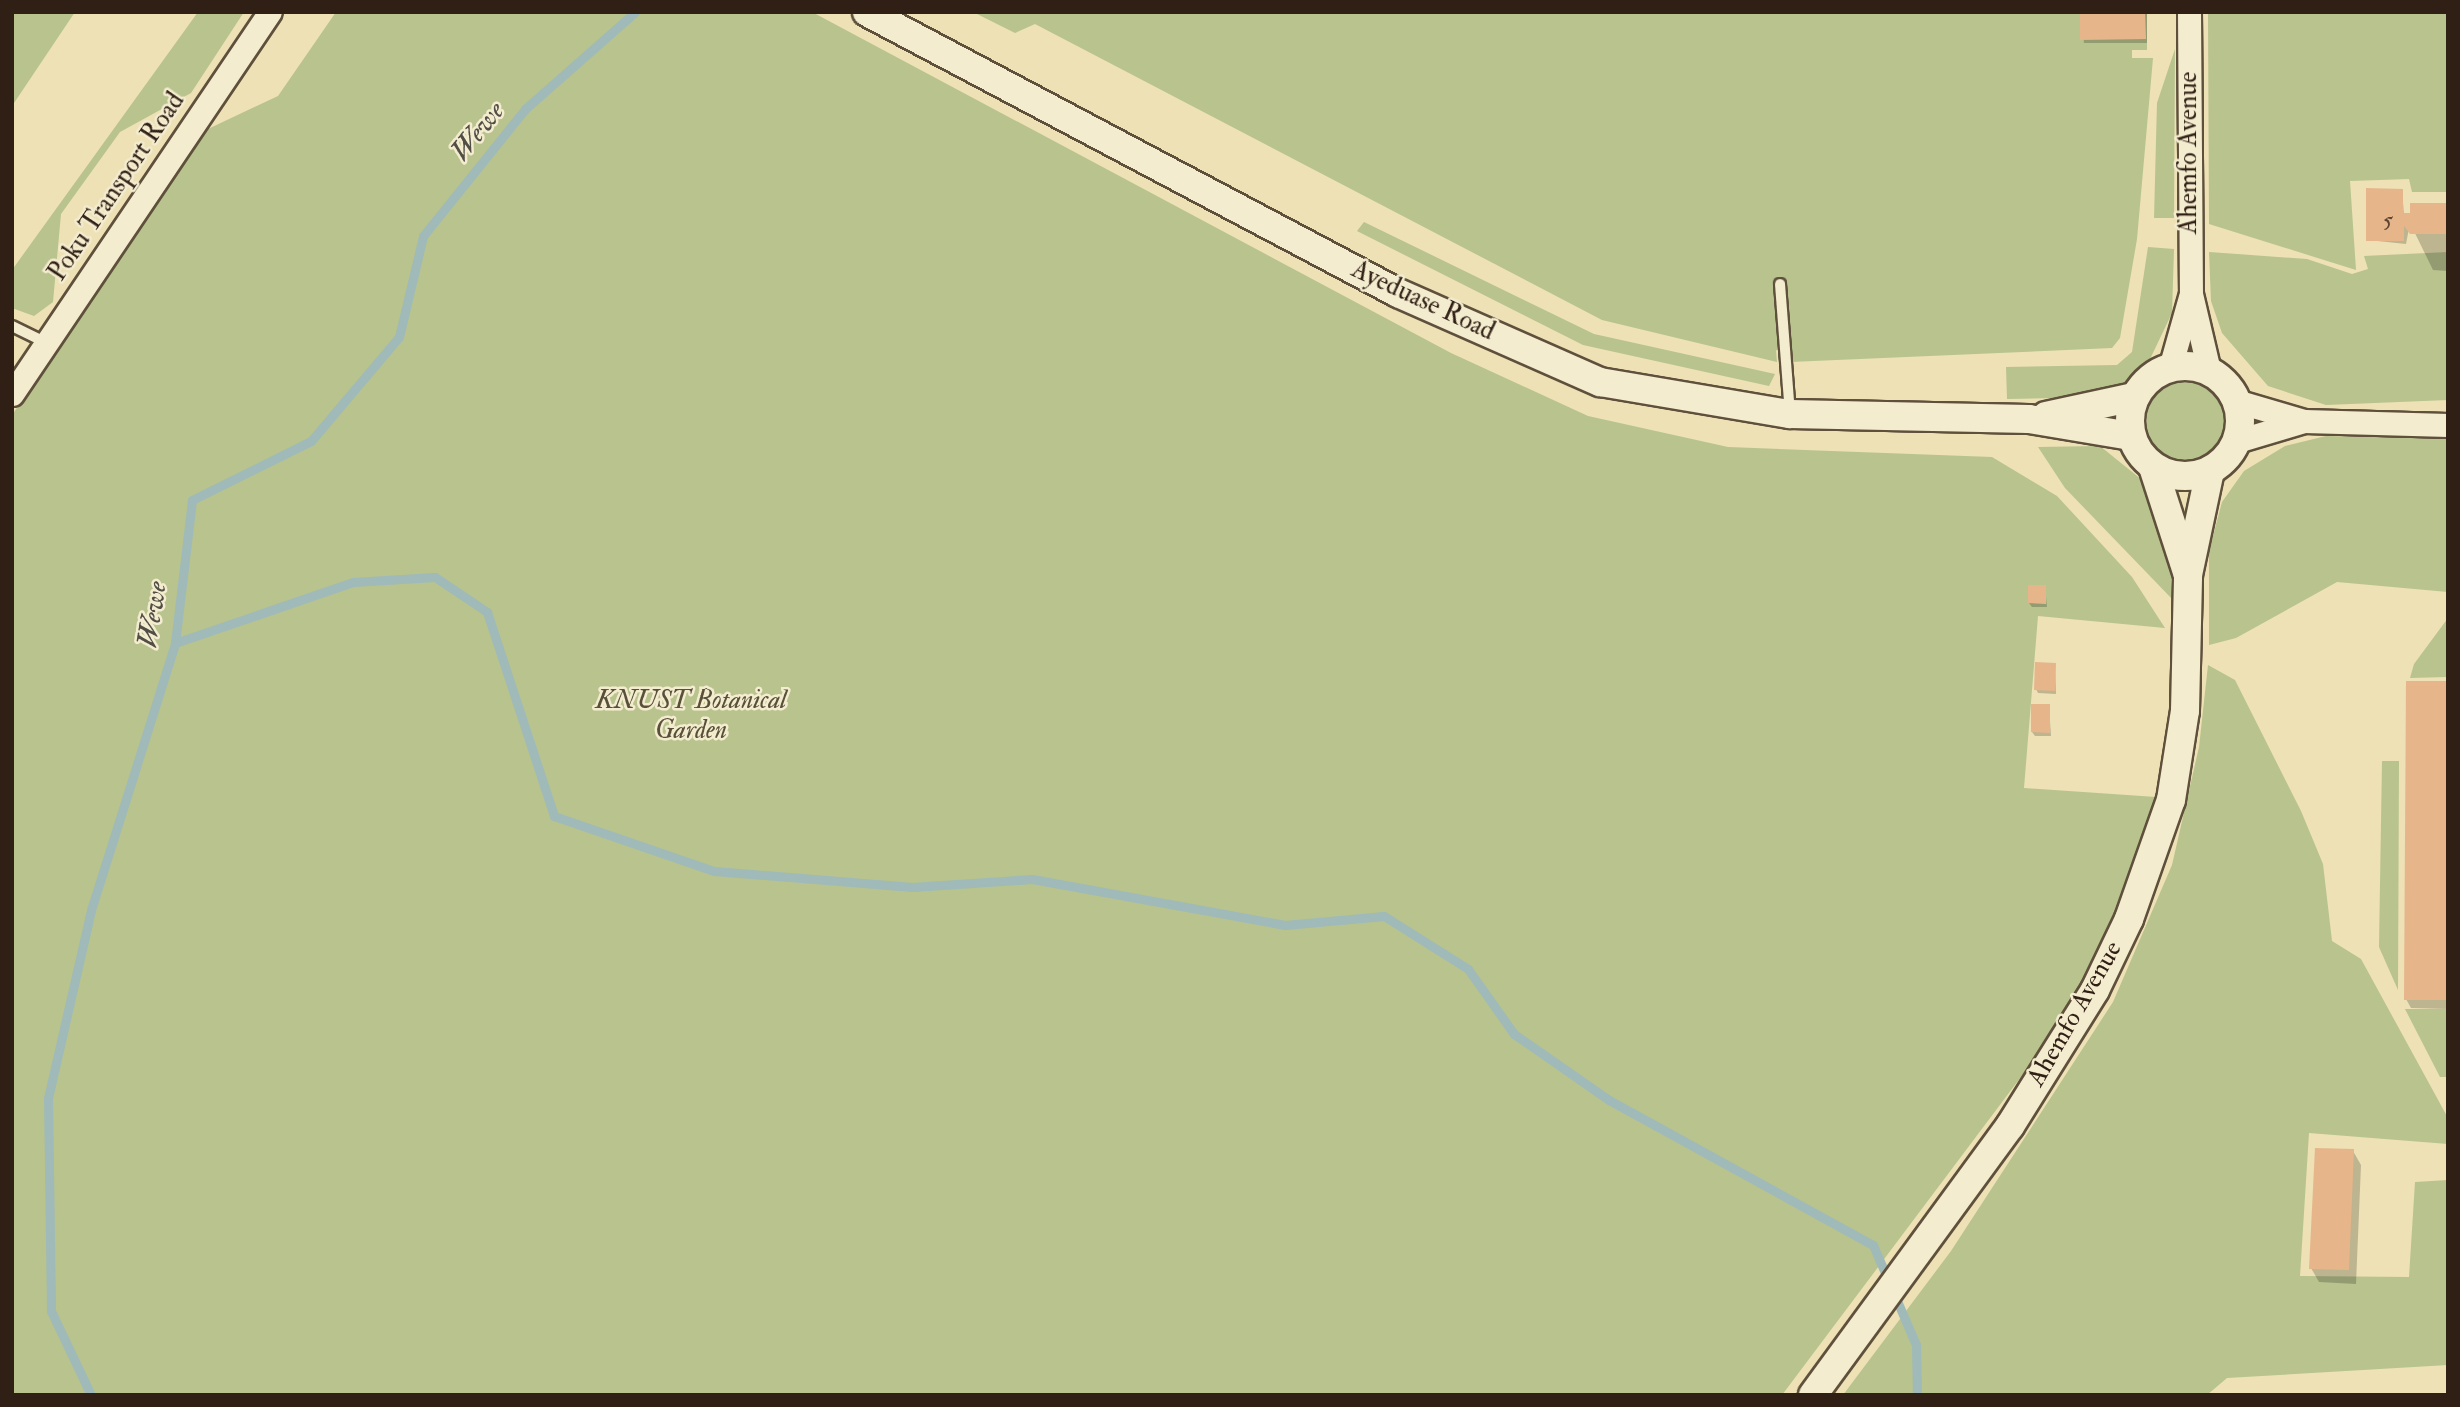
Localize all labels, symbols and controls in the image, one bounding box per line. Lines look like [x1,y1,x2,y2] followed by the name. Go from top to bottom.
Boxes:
[2173,72,2205,234] street label: Ahemfo Avenue
[42,87,192,287] street label: Poku Transport Road
[444,95,512,169] water label: Wewe
[2383,206,2393,234] house number: 5
[1346,254,1500,348] street label: Ayeduase Road
[131,579,175,651] water label: Wewe
[596,685,786,746] park label: KNUST Botanical Garden
[2021,936,2129,1092] street label: Ahemfo Avenue

